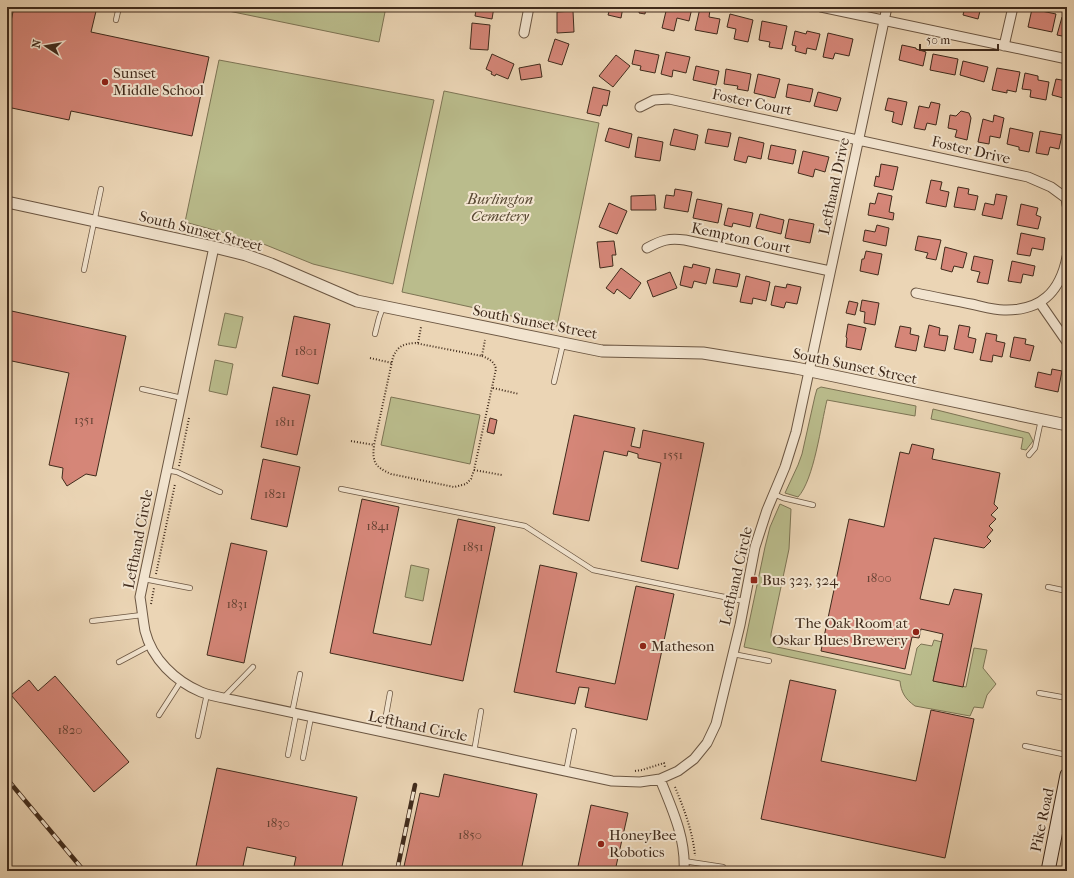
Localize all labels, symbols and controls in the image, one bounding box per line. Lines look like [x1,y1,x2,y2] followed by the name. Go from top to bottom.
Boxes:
[26,26,66,66] north arrow
[920,26,998,52] scale bar
[926,33,950,47] text: 50 m
[29,38,44,49] text: N
[113,64,204,99] place label: Sunset Middle School
[100,77,110,87] marker: Sunset Middle School
[710,85,794,119] street label: Foster Court
[930,132,1013,168] street label: Foster Drive
[815,135,853,236] street label: Lefthand Drive
[466,190,533,225] park label: Burlington Cemetery
[137,207,265,255] street label: South Sunset Street
[690,219,793,257] street label: Kempton Court
[471,301,600,343] street label: South Sunset Street
[295,343,317,358] house number: 1801
[791,344,919,388] street label: South Sunset Street
[74,412,94,427] house number: 1351
[275,414,295,429] house number: 1811
[663,447,683,462] house number: 1551
[264,486,286,501] house number: 1821
[120,487,157,590] street label: Lefthand Circle
[366,518,390,533] house number: 1841
[716,524,756,627] street label: Lefthand Circle
[462,539,484,554] house number: 1851
[866,570,892,585] house number: 1800
[762,571,839,589] place label: Bus 323, 324
[749,575,759,585] marker: Bus 323, 324
[226,596,248,611] house number: 1831
[772,614,909,649] place label: The Oak Room at Oskar Blues Brewery
[911,627,921,637] marker: The Oak Room at Oskar Blues Brewery
[651,637,715,655] place label: Matheson
[638,641,648,651] marker: Matheson
[367,707,470,745] street label: Lefthand Circle
[57,722,83,737] house number: 1820
[1026,786,1058,854] street label: Pike Road
[266,815,290,830] house number: 1830
[609,826,677,861] place label: HoneyBee Robotics
[458,827,482,842] house number: 1850
[596,839,606,849] marker: HoneyBee Robotics

